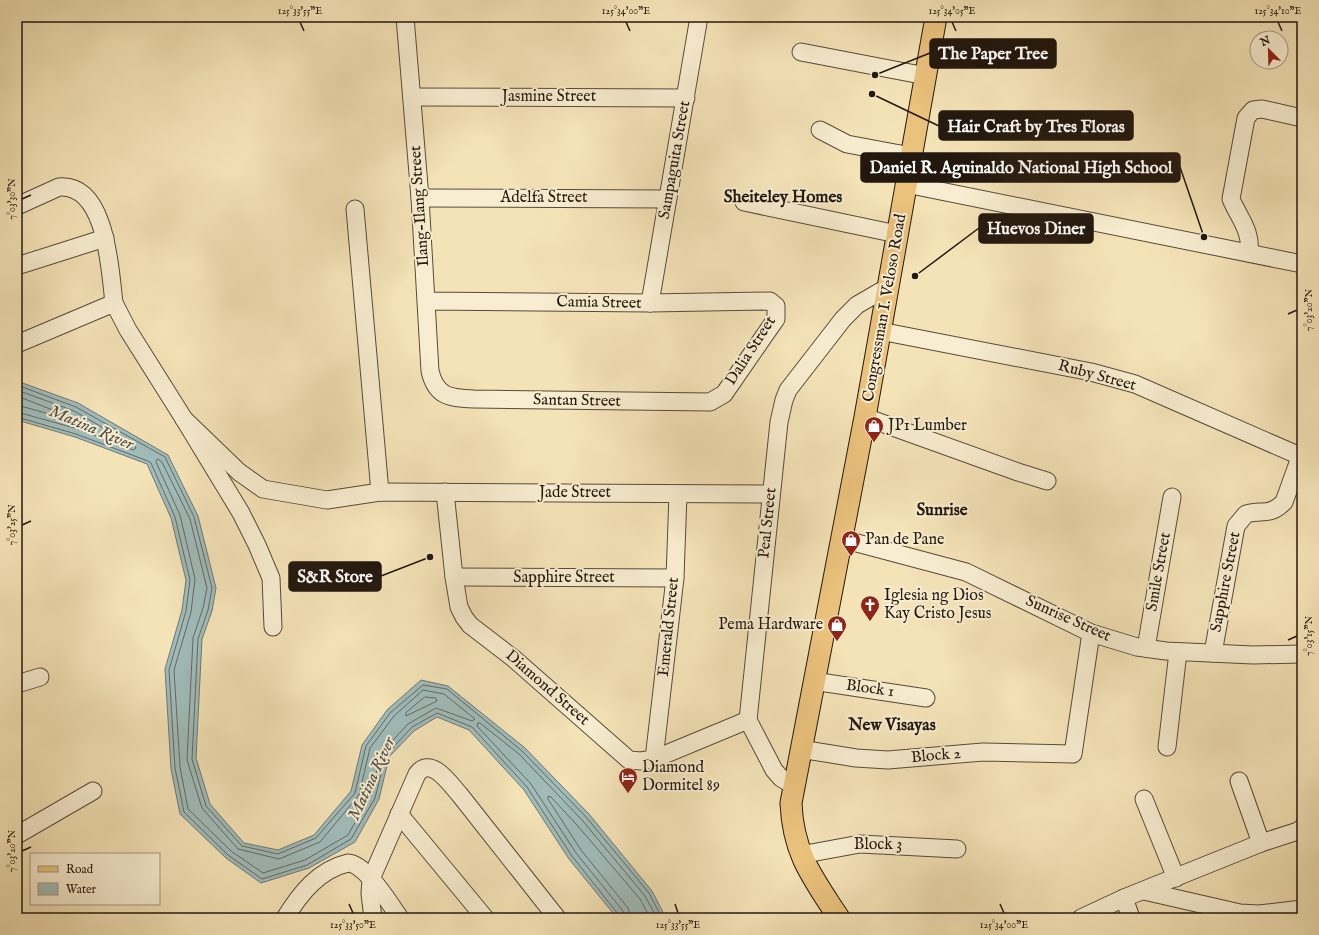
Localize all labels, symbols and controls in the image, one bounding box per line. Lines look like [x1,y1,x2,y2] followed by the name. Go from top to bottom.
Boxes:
[278,5,322,18] text: 125°33'55"E
[602,5,650,18] text: 125°34'00"E
[928,5,976,18] text: 125°34'05"E
[1254,5,1302,18] text: 125°34'10"E
[1249,30,1289,70] north arrow
[1257,33,1273,50] text: N
[930,39,1056,68] callout: The Paper Tree
[937,44,1048,65] text: The Paper Tree
[500,87,597,107] street label: Jasmine Street
[655,99,695,221] street label: Sampaguita Street
[939,111,1133,140] callout: Hair Craft by Tres Floras
[947,117,1125,138] text: Hair Craft by Tres Floras
[406,144,434,267] street label: Ilang-Ilang Street
[861,153,1180,182] callout: Daniel R. Aguinaldo National High School
[870,158,1173,179] text: Daniel R. Aguinaldo National High School
[6,178,19,220] text: 7°03'30"N
[724,187,842,208] district label: Sheiteley Homes
[499,188,588,208] street label: Adelfa Street
[859,212,911,404] street label: Congressman I. Veloso Road
[979,214,1093,243] callout: Huevos Diner
[987,219,1086,240] text: Huevos Diner
[1303,288,1316,331] text: 7°03'20"N
[556,292,642,314] street label: Camia Street
[721,312,781,389] street label: Dalia Street
[1056,356,1139,396] street label: Ruby Street
[533,390,622,412] street label: Santan Street
[46,401,137,456] water label: Matina River
[863,415,885,443] shop icon: JP1 Lumber
[886,416,967,436] place label: JP1 Lumber
[537,483,612,503] street label: Jade Street
[754,486,782,559] street label: Peal Street
[916,500,968,521] district label: Sunrise
[6,504,19,546] text: 7°03'25"N
[840,529,862,557] shop icon: Pan de Pane
[865,530,944,550] place label: Pan de Pane
[1206,530,1246,634] street label: Sapphire Street
[1142,531,1176,613] street label: Smile Street
[289,562,381,591] callout: S&R Store
[297,567,373,588] text: S&R Store
[513,568,615,588] street label: Sapphire Street
[654,576,684,678] street label: Emerald Street
[884,586,992,624] place label: Iglesia ng Dios Kay Cristo Jesus
[1022,591,1114,647] street label: Sunrise Street
[859,594,881,622] church icon: Iglesia ng Dios Kay Cristo Jesus
[826,614,848,642] shop icon: Pema Hardware
[718,615,823,635] place label: Pema Hardware
[1303,616,1316,656] text: 7°03'15"N
[501,646,594,730] street label: Diamond Street
[845,676,895,702] street label: Block 1
[847,715,936,736] district label: New Visayas
[344,733,401,824] water label: Matina River
[910,744,962,768] street label: Block 2
[642,758,720,796] place label: Diamond Dormitel 89
[617,766,639,794] hotel icon: Diamond Dormitel 89
[6,829,19,872] text: 7°03'20"N
[854,835,902,855] street label: Block 3
[30,853,160,905] legend
[66,862,94,877] text: Road
[66,882,97,897] text: Water
[330,919,376,932] text: 125°33'50"E
[656,919,700,932] text: 125°33'55"E
[980,919,1028,932] text: 125°34'00"E

